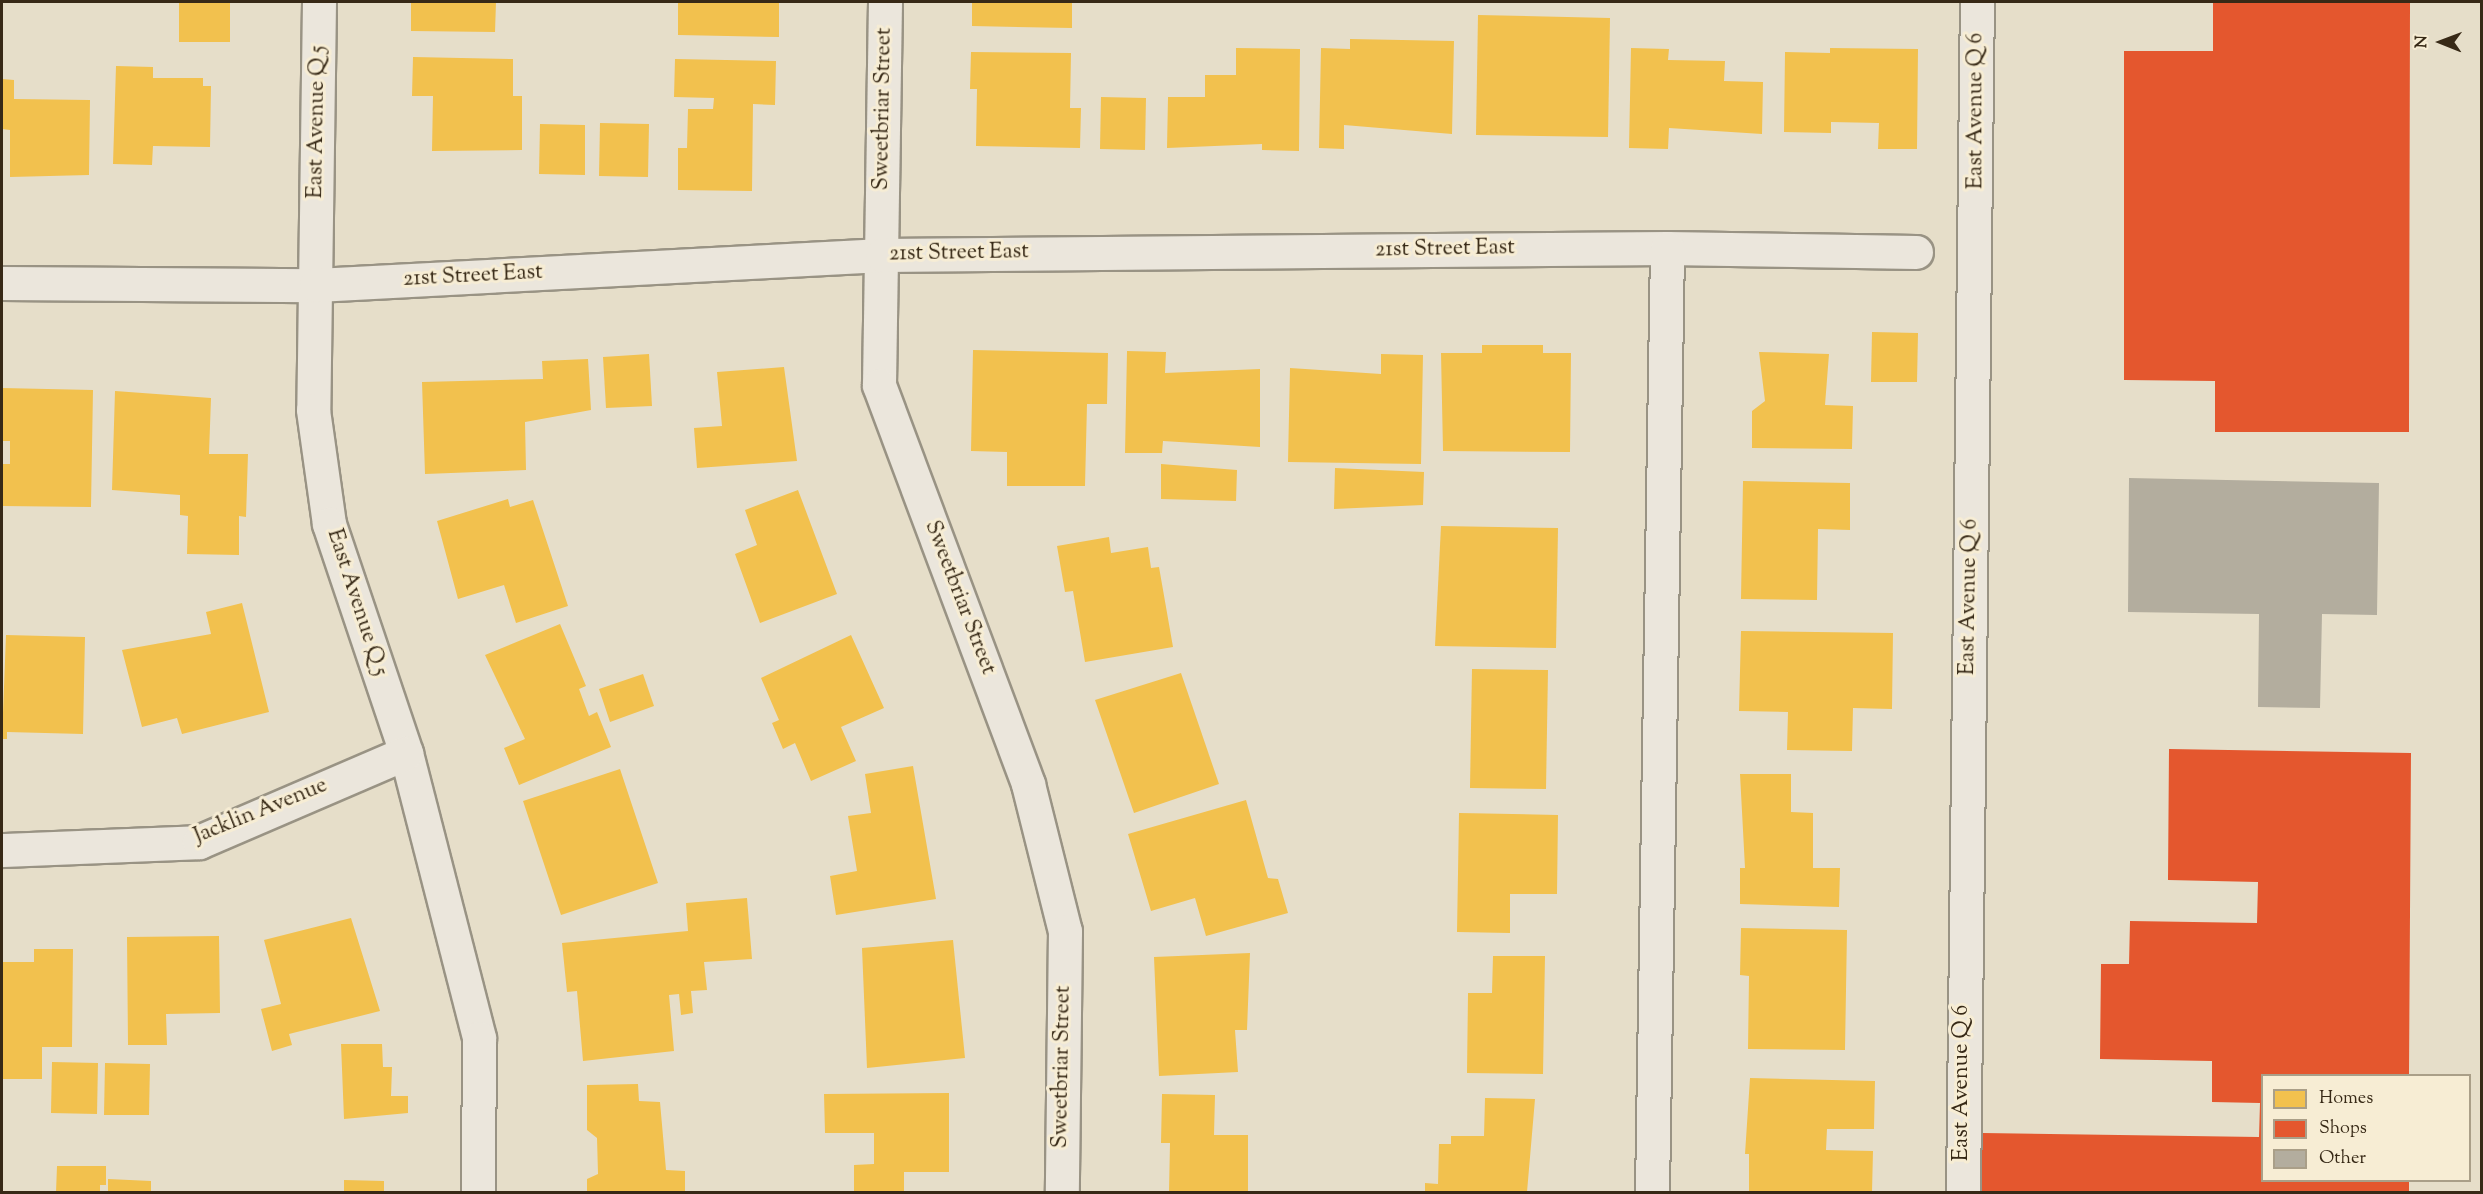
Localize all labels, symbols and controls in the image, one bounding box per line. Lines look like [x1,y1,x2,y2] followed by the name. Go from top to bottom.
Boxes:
[2411,12,2471,72] north arrow
[869,27,899,191] street label: Sweetbriar Street
[1964,33,1990,189] street label: East Avenue Q 6
[2411,35,2434,48] text: N
[303,45,333,199] street label: East Avenue Q 5
[1375,236,1515,264] street label: 21st Street East
[889,240,1029,268] street label: 21st Street East
[403,260,543,294] street label: 21st Street East
[918,517,1000,679] street label: Sweetbriar Street
[1955,519,1985,675] street label: East Avenue Q 6
[320,526,392,680] street label: East Avenue Q 5
[190,773,332,851] street label: Jacklin Avenue
[1048,985,1078,1149] street label: Sweetbriar Street
[1950,1005,1976,1161] street label: East Avenue Q 6
[2261,1074,2471,1182] legend
[2319,1086,2373,1112] text: Homes
[2319,1116,2367,1142] text: Shops
[2319,1146,2366,1172] text: Other

